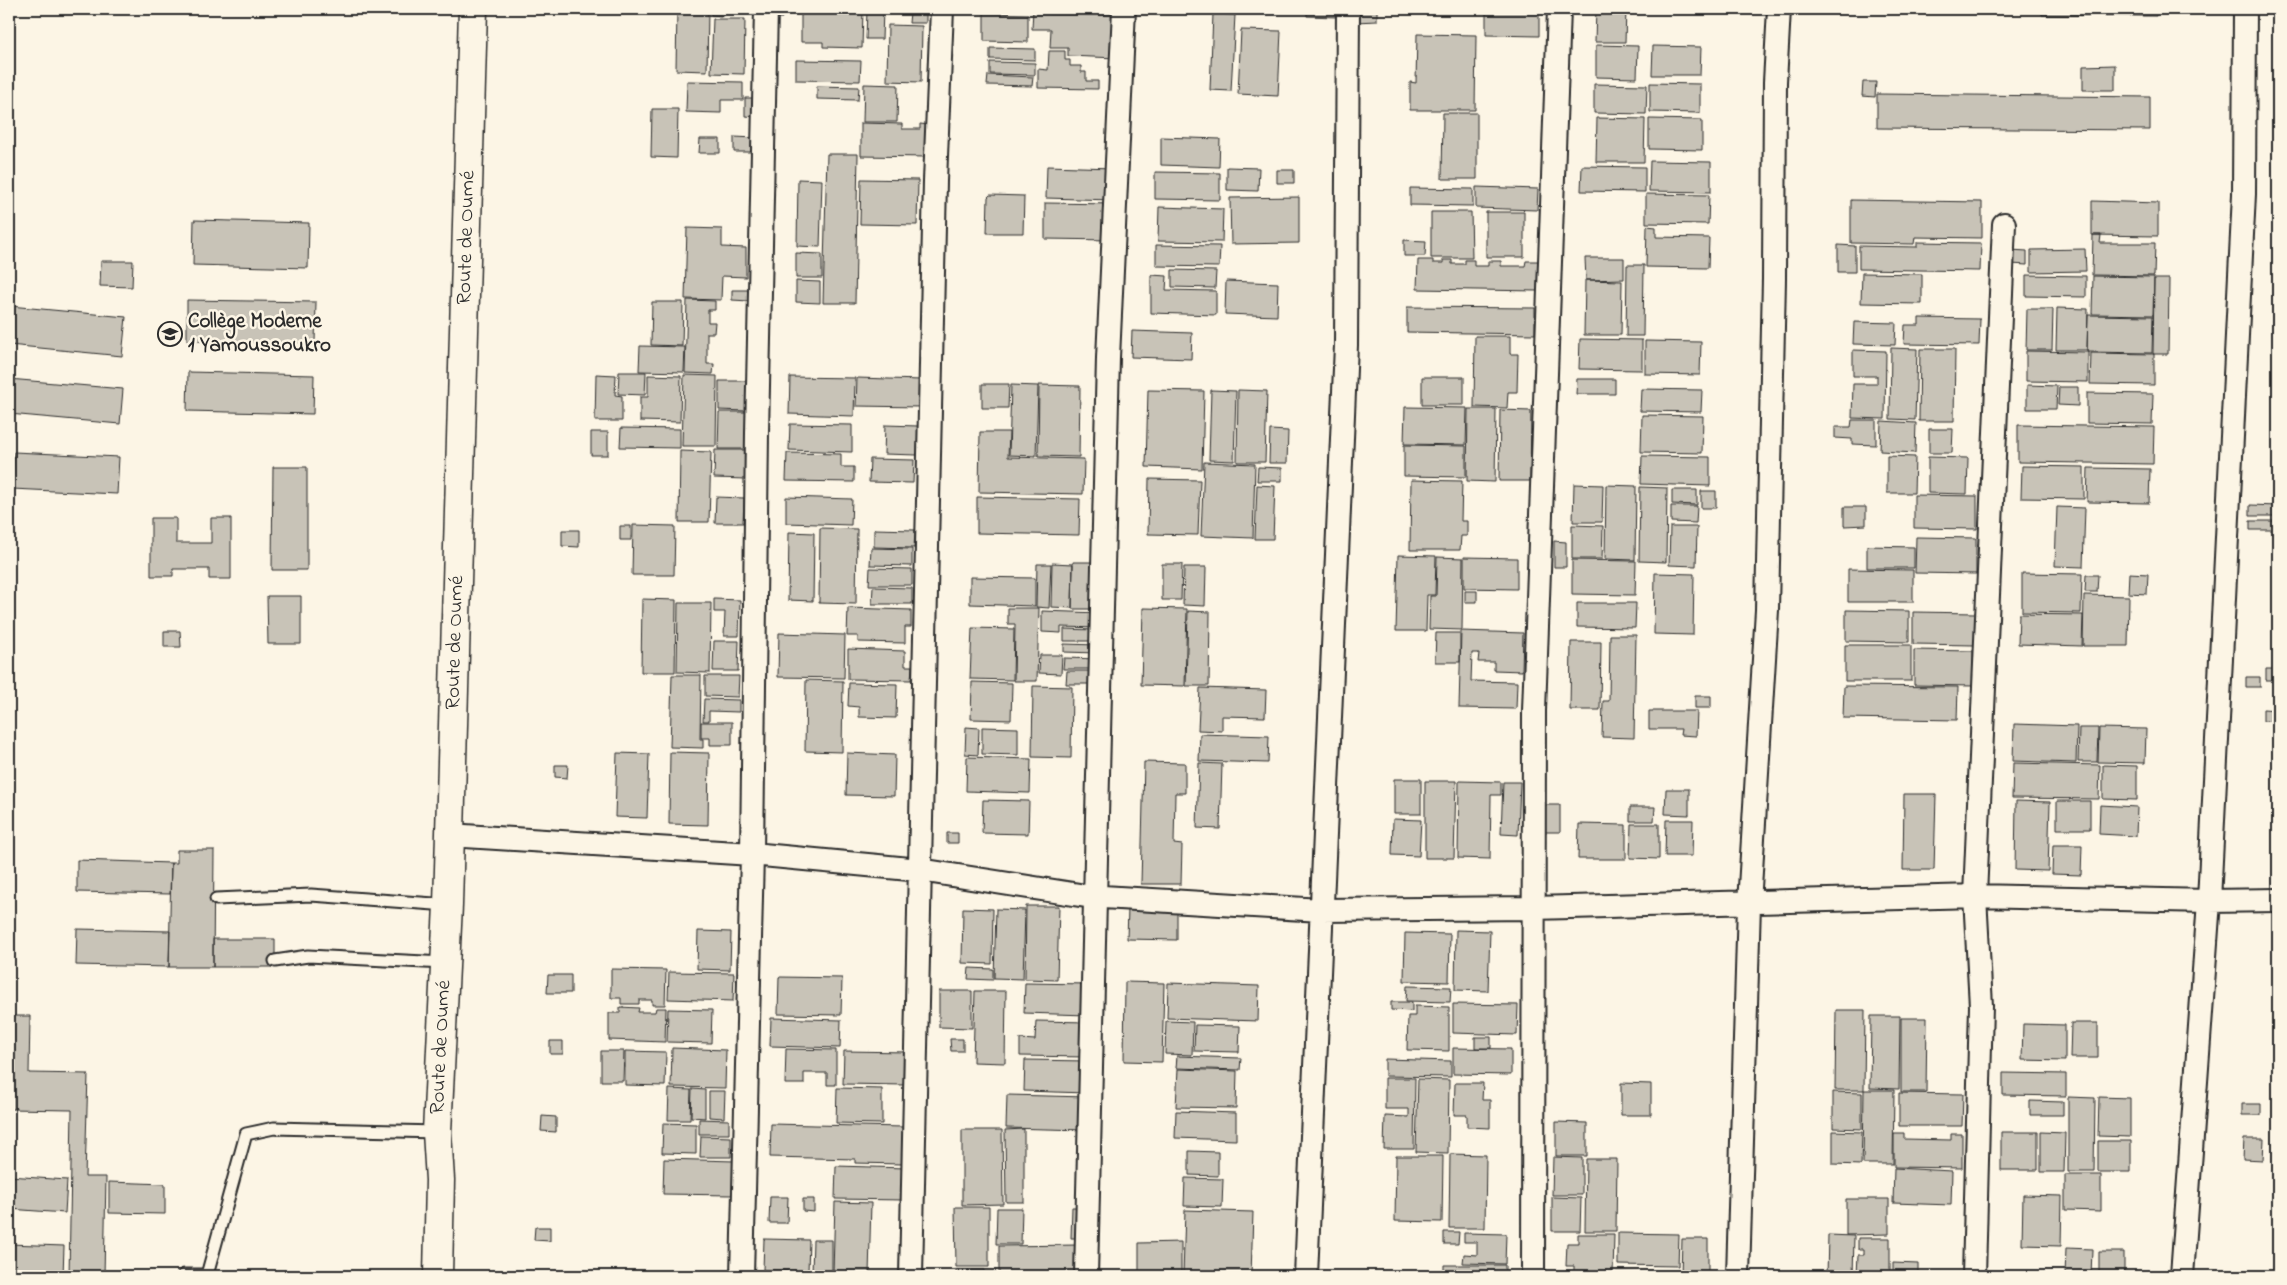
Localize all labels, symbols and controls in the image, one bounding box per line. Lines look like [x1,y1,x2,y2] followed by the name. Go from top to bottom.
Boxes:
[450,170,484,305] street label: Route de Oumé
[188,307,331,361] place label: Collège Moderne 1 Yamoussoukro
[157,321,183,347] school or university icon: Collège Moderne 1 Yamoussoukro
[438,574,472,710] street label: Route de Oumé
[423,979,459,1115] street label: Route de Oumé

